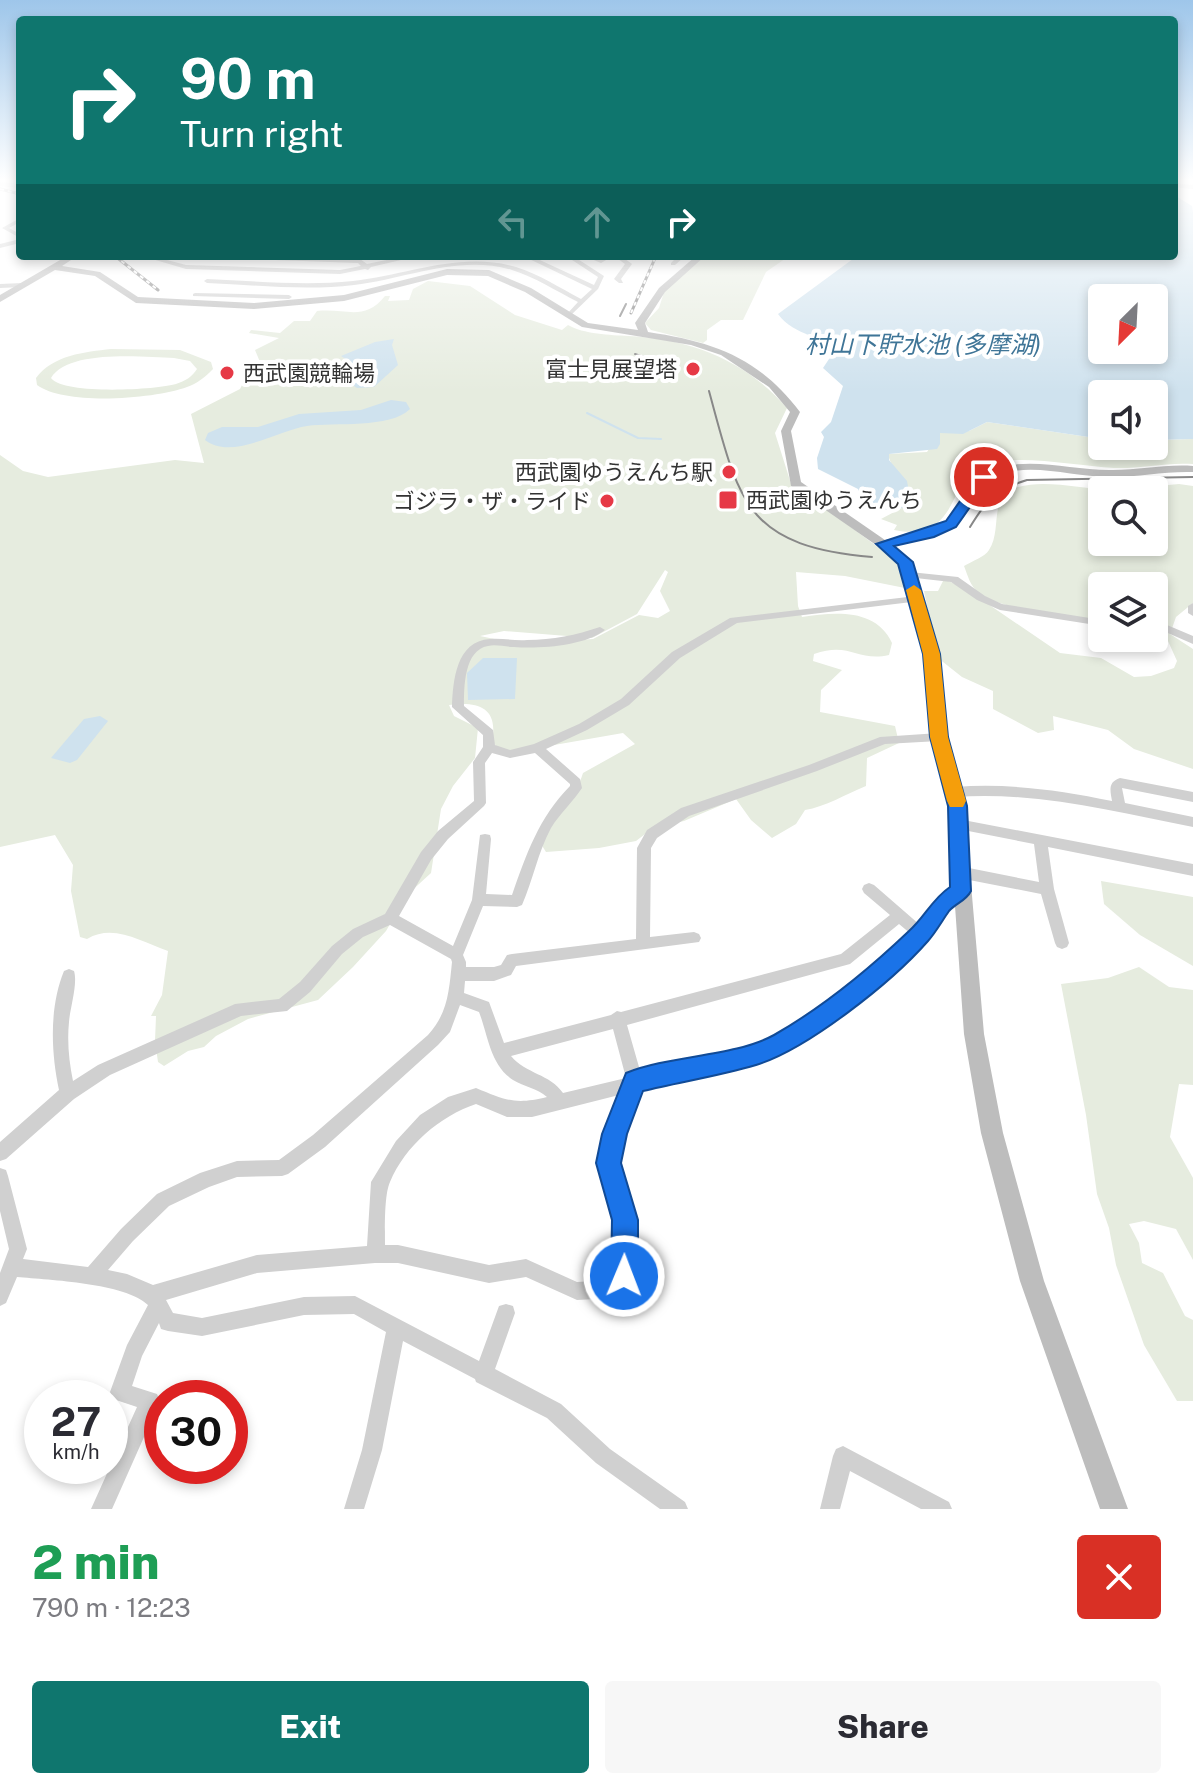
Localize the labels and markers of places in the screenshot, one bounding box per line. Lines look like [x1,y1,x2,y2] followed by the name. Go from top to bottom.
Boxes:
[545,356,677,382] place label: 富士見展望塔
[243,360,375,386] place label: 西武園競輪場
[684,360,702,378] marker: 富士見展望塔
[218,364,236,382] marker: 西武園競輪場
[950,443,1018,511] pin
[515,459,713,485] place label: 西武園ゆうえんち駅
[720,463,738,481] marker: 西武園ゆうえんち駅
[746,487,922,513] place label: 西武園ゆうえんち
[393,488,591,514] place label: ゴジラ・ザ・ライド
[717,489,739,511] marker: 西武園ゆうえんち
[598,492,616,510] marker: ゴジラ・ザ・ライド

